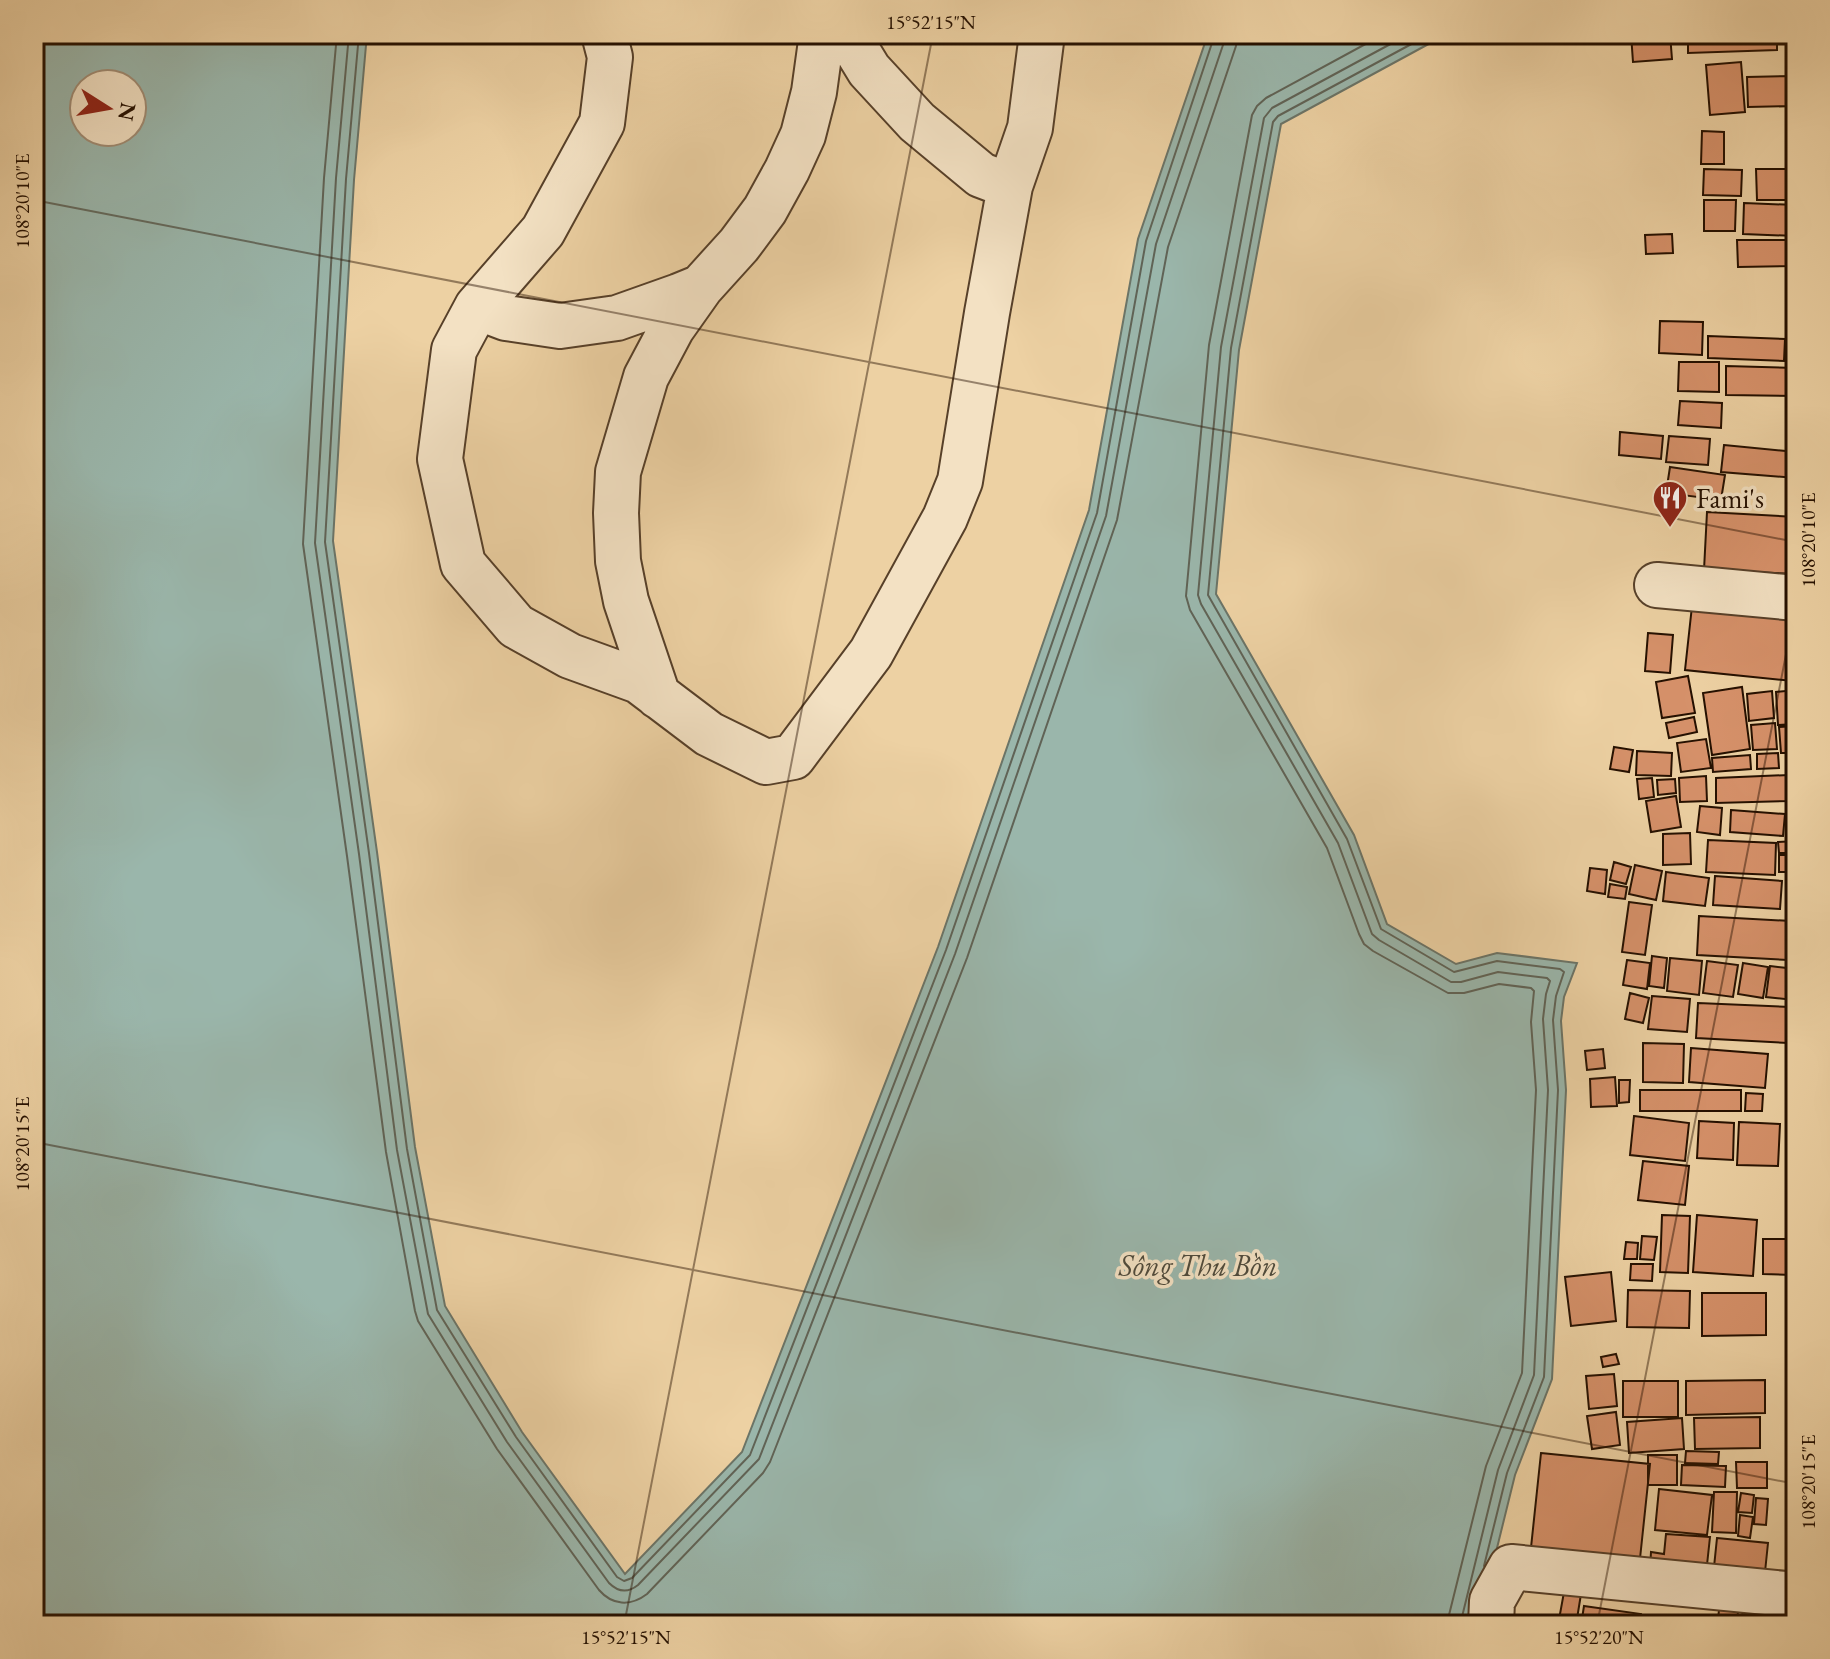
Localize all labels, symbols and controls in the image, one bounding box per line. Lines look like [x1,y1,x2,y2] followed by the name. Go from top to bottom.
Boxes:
[886,9,976,35] text: 15°52'15"N
[68,68,148,148] north arrow
[111,100,143,123] text: N
[9,154,35,248] text: 108°20'10"E
[1651,479,1689,529] restaurant icon: Fami's
[1696,480,1764,516] place label: Fami's
[1795,493,1821,587] text: 108°20'10"E
[9,1097,35,1191] text: 108°20'15"E
[1118,1246,1277,1285] water label: Sông Thu Bồn
[1795,1435,1821,1529] text: 108°20'15"E
[581,1624,671,1650] text: 15°52'15"N
[1554,1624,1644,1650] text: 15°52'20"N

